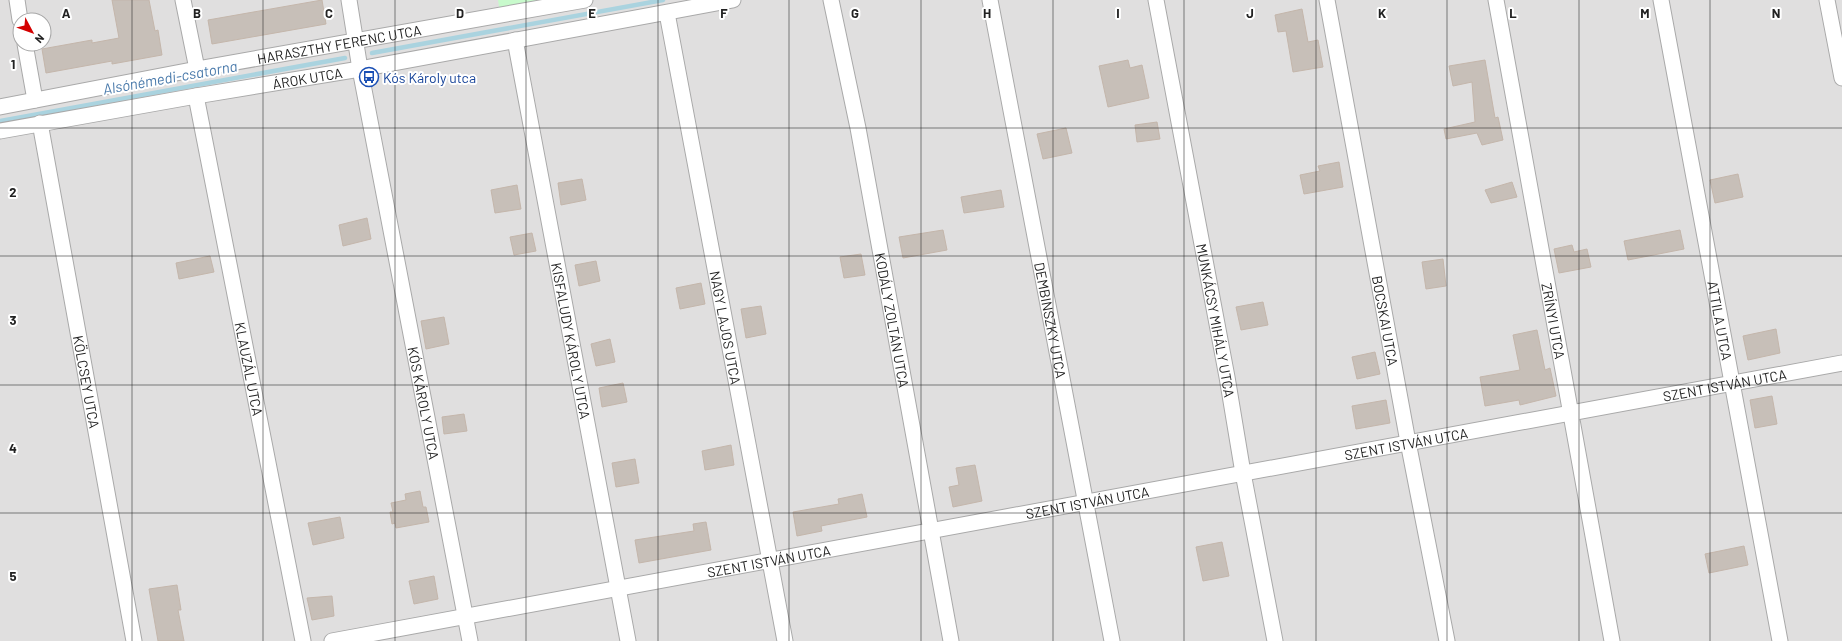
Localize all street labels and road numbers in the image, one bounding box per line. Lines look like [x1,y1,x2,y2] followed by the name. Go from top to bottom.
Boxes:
[256,21,423,67] street label: HARASZTHY FERENC UTCA
[271,63,344,92] street label: ÁROK UTCA
[1194,242,1239,399] street label: MUNKÁCSY MIHÁLY UTCA
[872,251,913,389] street label: KODÁLY ZOLTÁN UTCA
[549,261,595,421] street label: KISFALUDY KÁROLY UTCA
[1032,261,1070,380] street label: DEMBINSZKY UTCA
[707,269,745,386] street label: NAGY LAJOS UTCA
[1369,274,1402,368] street label: BOCSKAI UTCA
[1705,279,1736,362] street label: ATTILA UTCA
[1539,281,1569,361] street label: ZRÍNYI UTCA
[232,321,267,417] street label: KLAUZÁL UTCA
[70,334,104,430] street label: KÖLCSEY UTCA
[405,345,443,461] street label: KÓS KÁROLY UTCA
[1661,365,1788,404] street label: SZENT ISTVÁN UTCA
[1343,423,1470,463] street label: SZENT ISTVÁN UTCA
[1024,482,1151,522] street label: SZENT ISTVÁN UTCA
[706,541,832,580] street label: SZENT ISTVÁN UTCA

